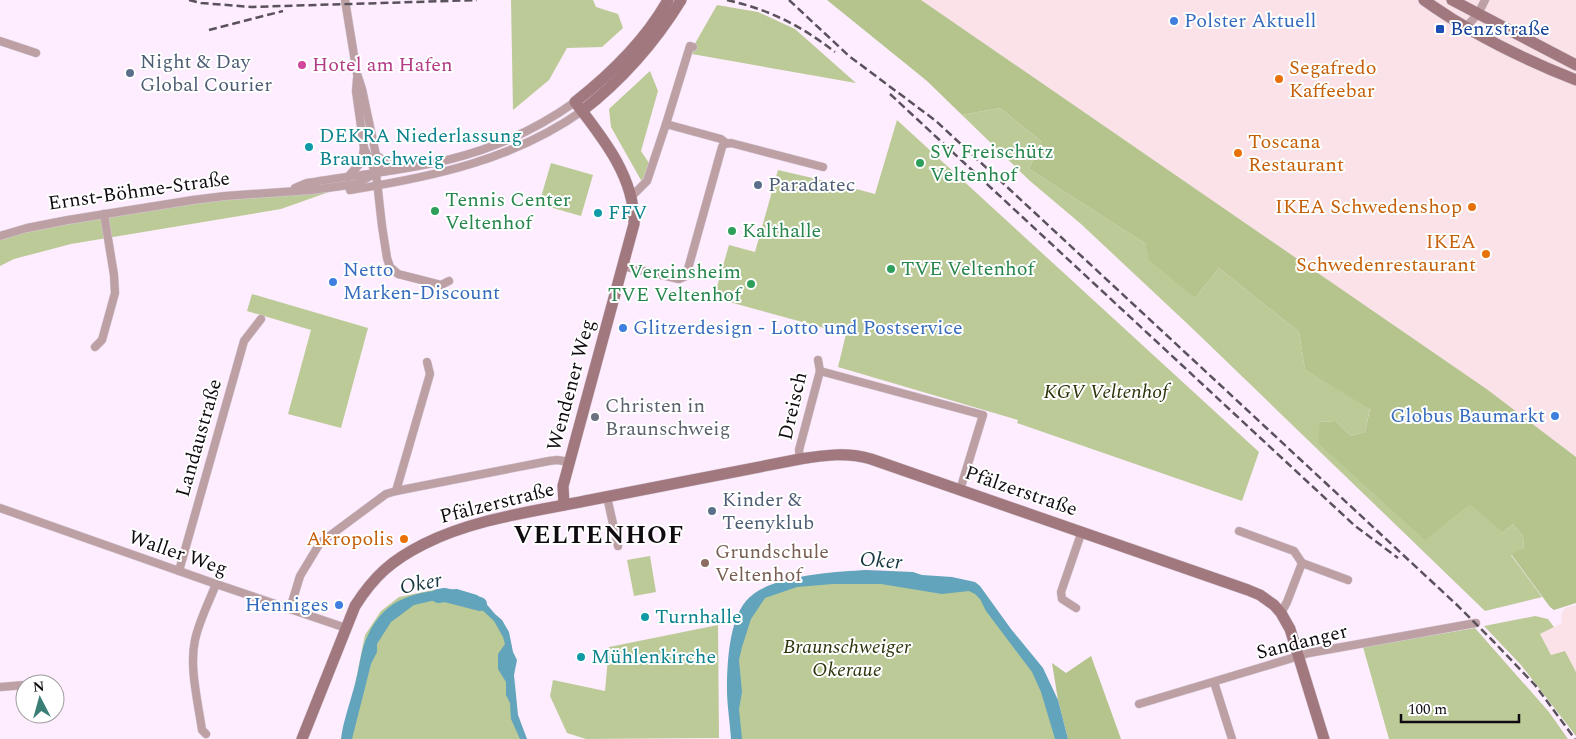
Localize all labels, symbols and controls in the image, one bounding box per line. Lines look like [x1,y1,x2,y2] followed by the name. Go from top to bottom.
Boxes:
[1184,6,1316,36] place label: Polster Aktuell
[1450,14,1550,44] place label: Benzstraße
[1168,15,1180,27] marker: Polster Aktuell
[1434,23,1446,35] marker: Benzstraße
[140,47,272,100] place label: Night & Day Global Courier
[312,50,453,80] place label: Hotel am Hafen
[1289,53,1376,106] place label: Segafredo Kaffeebar
[296,59,308,71] marker: Hotel am Hafen
[124,67,136,79] marker: Night & Day Global Courier
[1273,73,1285,85] marker: Segafredo Kaffeebar
[319,121,522,174] place label: DEKRA Niederlassung Braunschweig
[1248,127,1344,180] place label: Toscana Restaurant
[930,137,1054,190] place label: SV Freischütz Veltenhof
[303,141,315,153] marker: DEKRA Niederlassung Braunschweig
[1232,147,1244,159] marker: Toscana Restaurant
[914,157,926,169] marker: SV Freischütz Veltenhof
[46,163,232,219] street label: Ernst-Böhme-Straße
[768,170,855,200] place label: Paradatec
[752,179,764,191] marker: Paradatec
[445,185,571,238] place label: Tennis Center Veltenhof
[1275,192,1462,222] place label: IKEA Schwedenshop
[608,198,648,228] place label: FFV
[1466,201,1478,213] marker: IKEA Schwedenshop
[429,205,441,217] marker: Tennis Center Veltenhof
[592,207,604,219] marker: FFV
[742,216,821,246] place label: Kalthalle
[726,225,738,237] marker: Kalthalle
[1296,227,1476,280] place label: IKEA Schwedenrestaurant
[1480,248,1492,260] marker: IKEA Schwedenrestaurant
[901,254,1037,284] place label: TVE Veltenhof
[343,255,500,308] place label: Netto Marken-Discount
[608,257,743,310] place label: Vereinsheim TVE Veltenhof
[885,263,897,275] marker: TVE Veltenhof
[327,276,339,288] marker: Netto Marken-Discount
[745,278,757,290] marker: Vereinsheim TVE Veltenhof
[633,313,963,343] place label: Glitzerdesign - Lotto und Postservice
[539,316,603,454] street label: Wendener Weg
[617,322,629,334] marker: Glitzerdesign - Lotto und Postservice
[771,369,815,443] street label: Dreisch
[168,375,230,501] street label: Landaustraße
[1044,377,1172,407] park label: KGV Veltenhof
[605,391,731,444] place label: Christen in Braunschweig
[1390,401,1545,431] place label: Globus Baumarkt
[1549,410,1561,422] marker: Globus Baumarkt
[589,411,601,423] marker: Christen in Braunschweig
[961,458,1081,524] street label: Pfälzerstraße
[436,474,558,532] street label: Pfälzerstraße
[722,485,814,538] place label: Kinder & Teenyklub
[706,505,718,517] marker: Kinder & Teenyklub
[513,517,685,555] district label: VELTENHOF
[124,522,232,584] street label: Waller Weg
[306,524,394,554] place label: Akropolis
[398,533,410,545] marker: Akropolis
[715,537,829,590] place label: Grundschule Veltenhof
[858,543,904,579] water label: Oker
[699,557,711,569] marker: Grundschule Veltenhof
[397,564,446,604] water label: Oker
[245,590,329,620] place label: Henniges
[333,599,345,611] marker: Henniges
[655,602,742,632] place label: Turnhalle
[639,611,651,623] marker: Turnhalle
[1253,616,1351,668] street label: Sandanger
[783,632,912,685] park label: Braunschweiger Okeraue
[591,642,716,672] place label: Mühlenkirche
[575,651,587,663] marker: Mühlenkirche
[15,674,65,724] north arrow
[32,676,45,698] text: N
[1401,692,1518,724] scale bar
[1408,698,1447,721] text: 100 m

